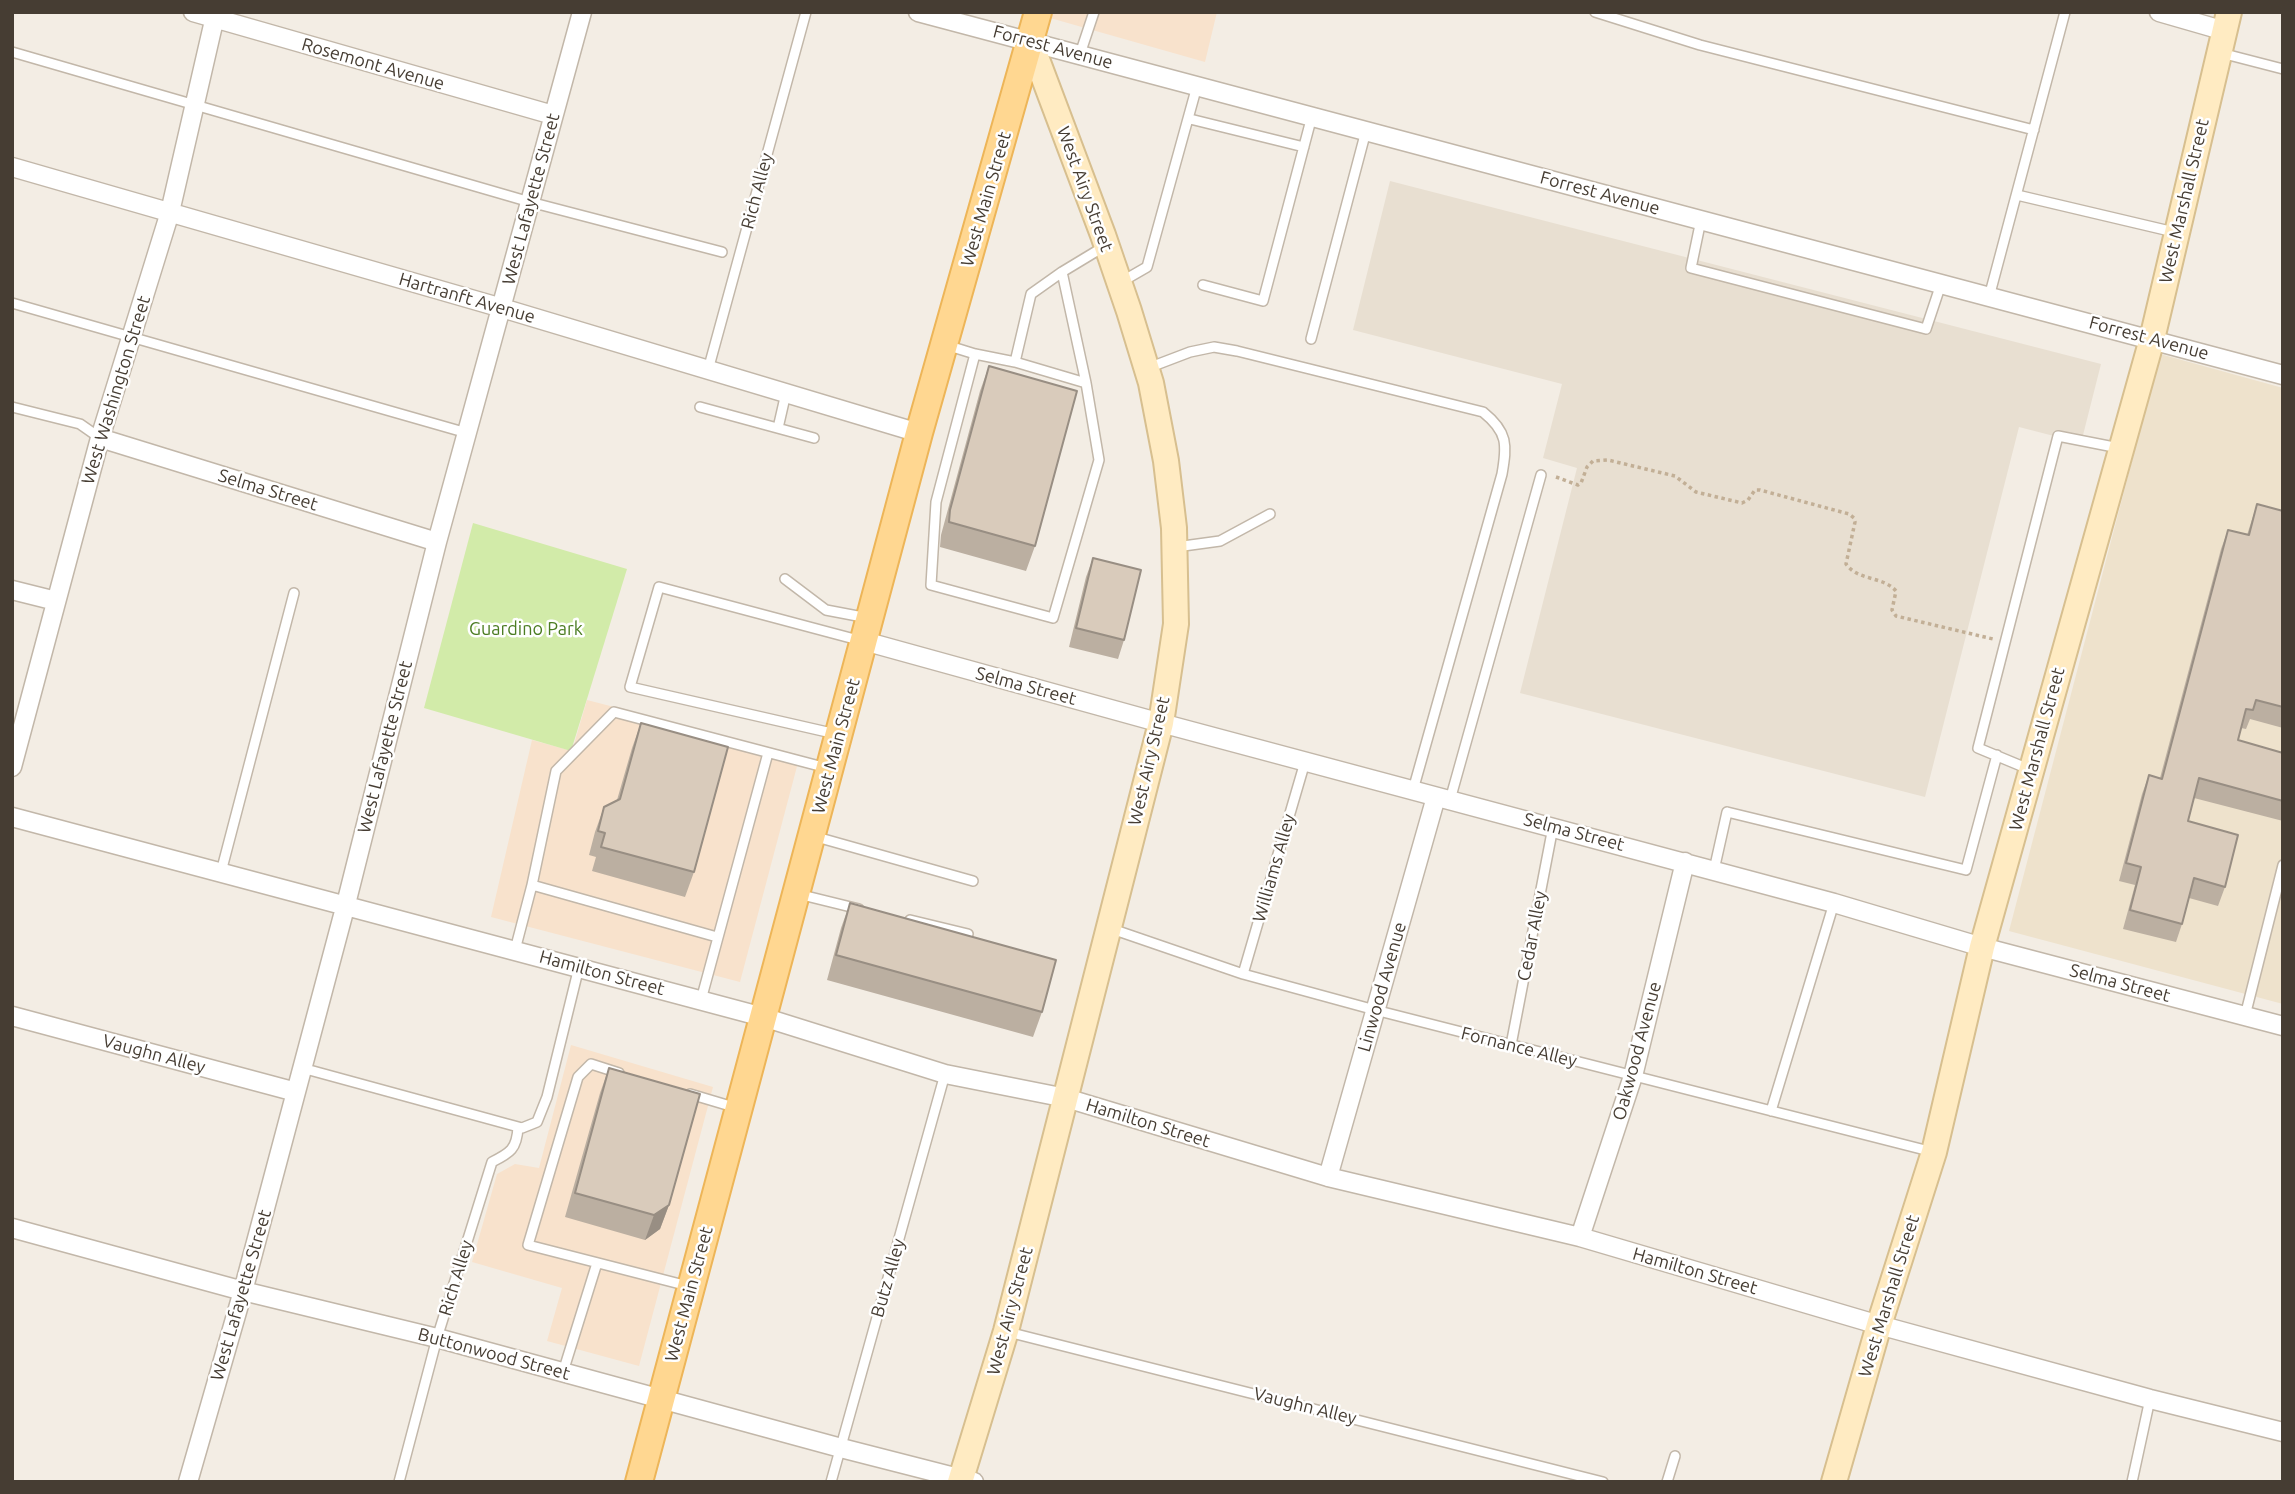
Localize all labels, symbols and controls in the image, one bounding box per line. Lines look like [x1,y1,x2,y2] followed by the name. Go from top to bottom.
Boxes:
[991,21,1115,73] street label: Forrest Avenue
[299,33,447,95] street label: Rosemont Avenue
[498,111,564,287] street label: West Lafayette Street
[2155,117,2213,285] street label: West Marshall Street
[1052,123,1118,255] street label: West Airy Street
[956,129,1016,269] street label: West Main Street
[736,150,778,232] street label: Rich Alley
[1538,167,1662,219] street label: Forrest Avenue
[396,268,538,328] street label: Hartranft Avenue
[77,293,155,487] street label: West Washington Street
[2087,312,2211,364] street label: Forrest Avenue
[215,465,321,515] street label: Selma Street
[469,618,583,640] park label: Guardino Park
[353,659,417,835] street label: West Lafayette Street
[973,662,1079,710] street label: Selma Street
[2005,665,2069,833] street label: West Marshall Street
[808,676,864,816] street label: West Main Street
[1124,694,1174,828] street label: West Airy Street
[1521,808,1627,856] street label: Selma Street
[1248,811,1300,925] street label: Williams Alley
[1513,889,1551,983] street label: Cedar Alley
[1353,920,1411,1054] street label: Linwood Avenue
[537,946,667,1000] street label: Hamilton Street
[2067,959,2173,1007] street label: Selma Street
[1608,979,1666,1123] street label: Oakwood Avenue
[1459,1022,1579,1072] street label: Fornance Alley
[100,1030,208,1078] street label: Vaughn Alley
[1083,1094,1213,1152] street label: Hamilton Street
[206,1207,276,1383] street label: West Lafayette Street
[1854,1212,1924,1380] street label: West Marshall Street
[661,1224,717,1364] street label: West Main Street
[866,1236,910,1320] street label: Butz Alley
[434,1237,478,1319] street label: Rich Alley
[1630,1243,1760,1299] street label: Hamilton Street
[983,1245,1037,1377] street label: West Airy Street
[416,1323,572,1385] street label: Buttonwood Street
[1251,1383,1359,1429] street label: Vaughn Alley

